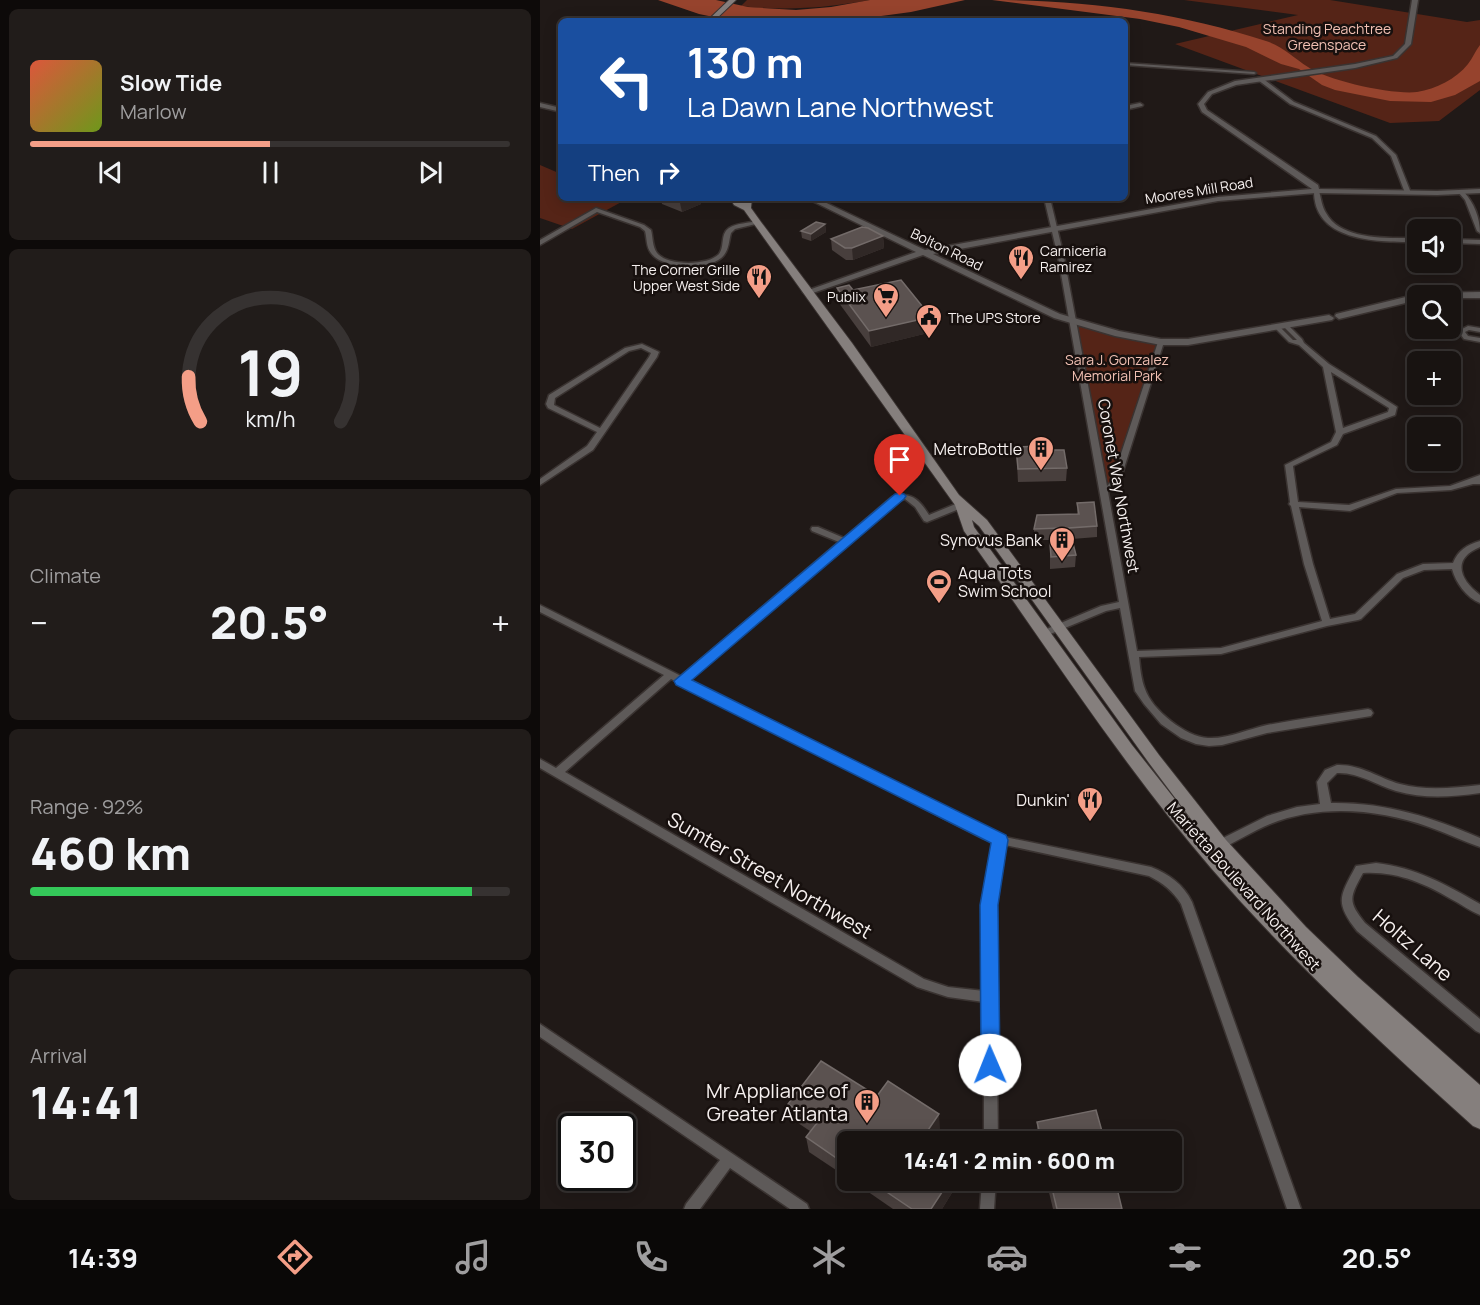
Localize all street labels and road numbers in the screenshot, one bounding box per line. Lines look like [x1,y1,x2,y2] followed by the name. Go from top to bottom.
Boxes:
[1144,172,1254,208] street label: Moores Mill Road
[908,223,986,275] street label: Bolton Road
[1093,397,1145,575] street label: Coronet Way Northwest
[1162,797,1326,975] street label: Marietta Boulevard Northwest
[663,805,877,945] street label: Sumter Street Northwest
[1367,903,1459,987] street label: Holtz Lane

